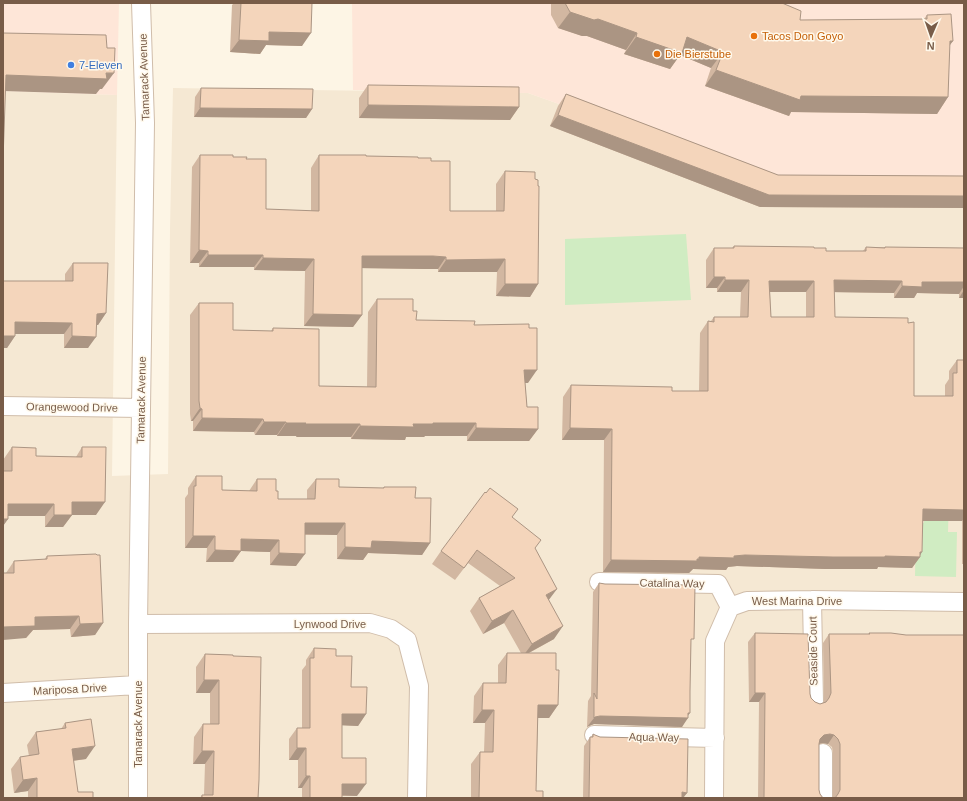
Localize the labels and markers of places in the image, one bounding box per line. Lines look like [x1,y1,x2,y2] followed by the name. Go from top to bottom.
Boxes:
[762,30,843,42] place label: Tacos Don Goyo
[749,31,759,41] marker: Tacos Don Goyo
[665,48,731,60] place label: Die Bierstube
[652,49,662,59] marker: Die Bierstube
[79,59,122,71] place label: 7-Eleven
[66,60,76,70] marker: 7-Eleven

